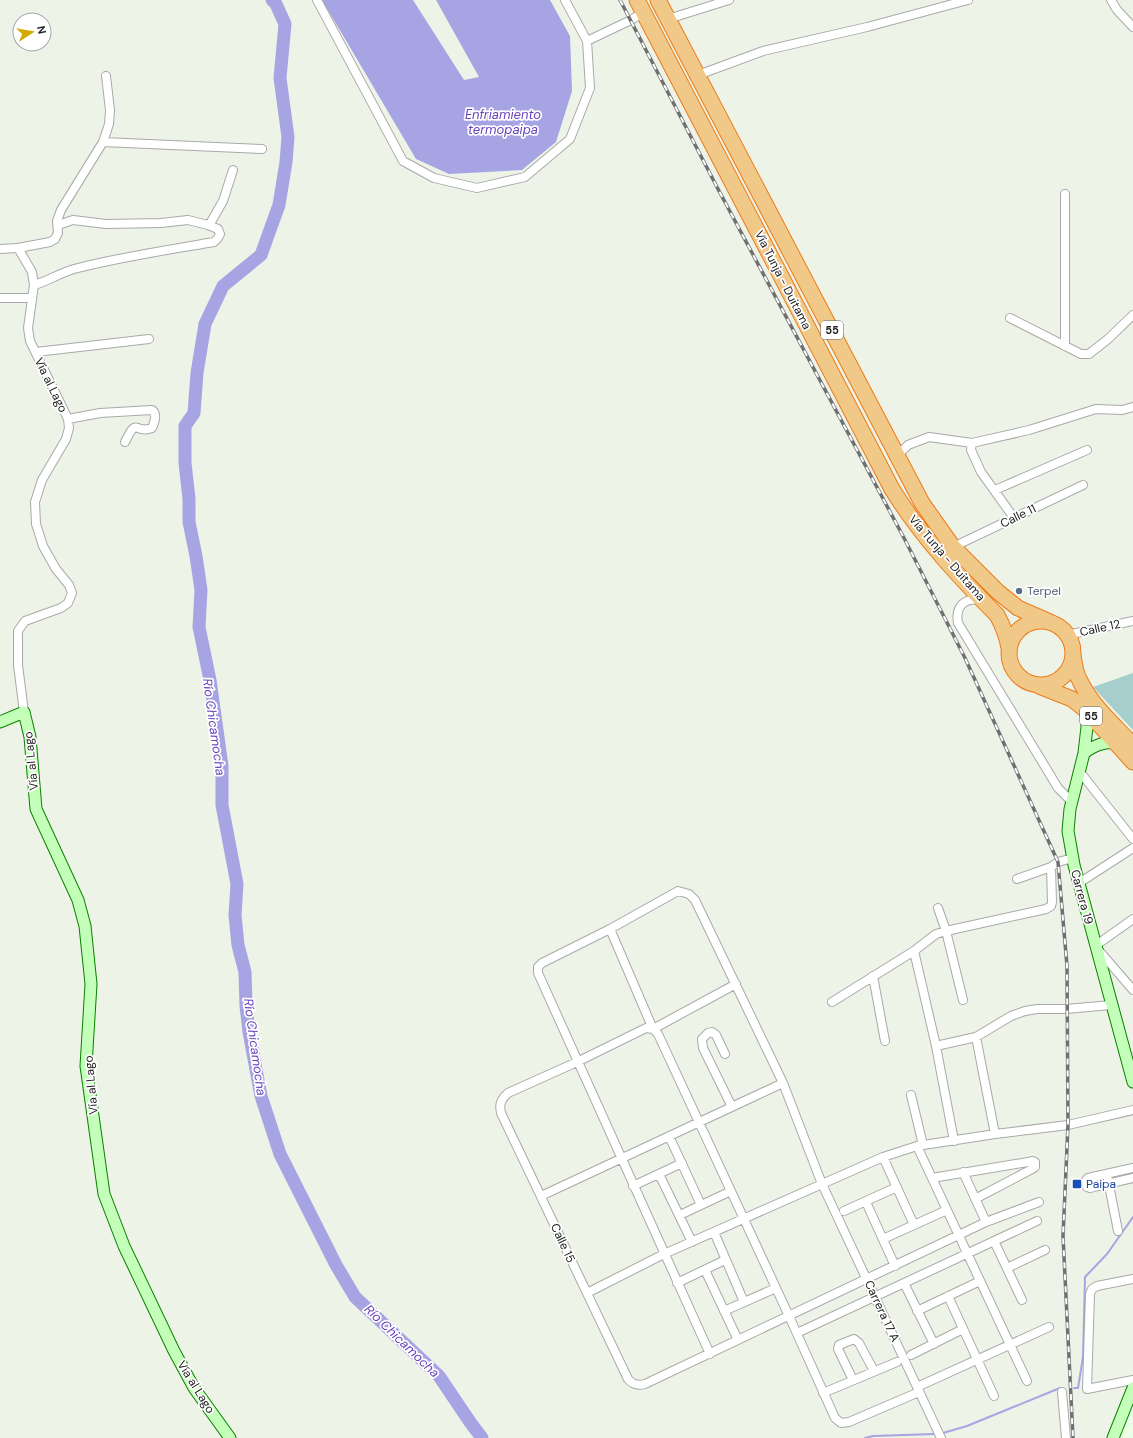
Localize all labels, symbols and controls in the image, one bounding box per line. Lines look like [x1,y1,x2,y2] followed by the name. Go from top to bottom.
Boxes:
[12,12,52,52] north arrow
[34,25,49,35] text: N
[465,106,541,138] water label: Enfriamiento termopaipa
[751,228,815,332] street label: Vía Tunja - Duitama
[821,321,843,339] road number: 55
[31,355,71,415] street label: Vía al Lago
[997,500,1039,532] street label: Calle 11
[905,512,989,604] street label: Vía Tunja - Duitama
[1027,583,1061,599] place label: Terpel
[1014,586,1024,596] marker: Terpel
[1078,616,1122,640] street label: Calle 12
[199,677,229,777] water label: Río Chicamocha
[1080,707,1102,725] road number: 55
[20,731,42,791] street label: Vía al Lago
[1067,868,1097,926] street label: Carrera 19
[240,997,270,1097] water label: Río Chicamocha
[80,1055,102,1115] street label: Vía al Lago
[1086,1176,1116,1192] place label: Paipa
[1071,1178,1083,1190] marker: Paipa
[547,1221,579,1265] street label: Calle 15
[861,1278,903,1344] street label: Carrera 17 A
[361,1301,443,1381] water label: Río Chicamocha
[174,1358,218,1416] street label: Vía al Lago

